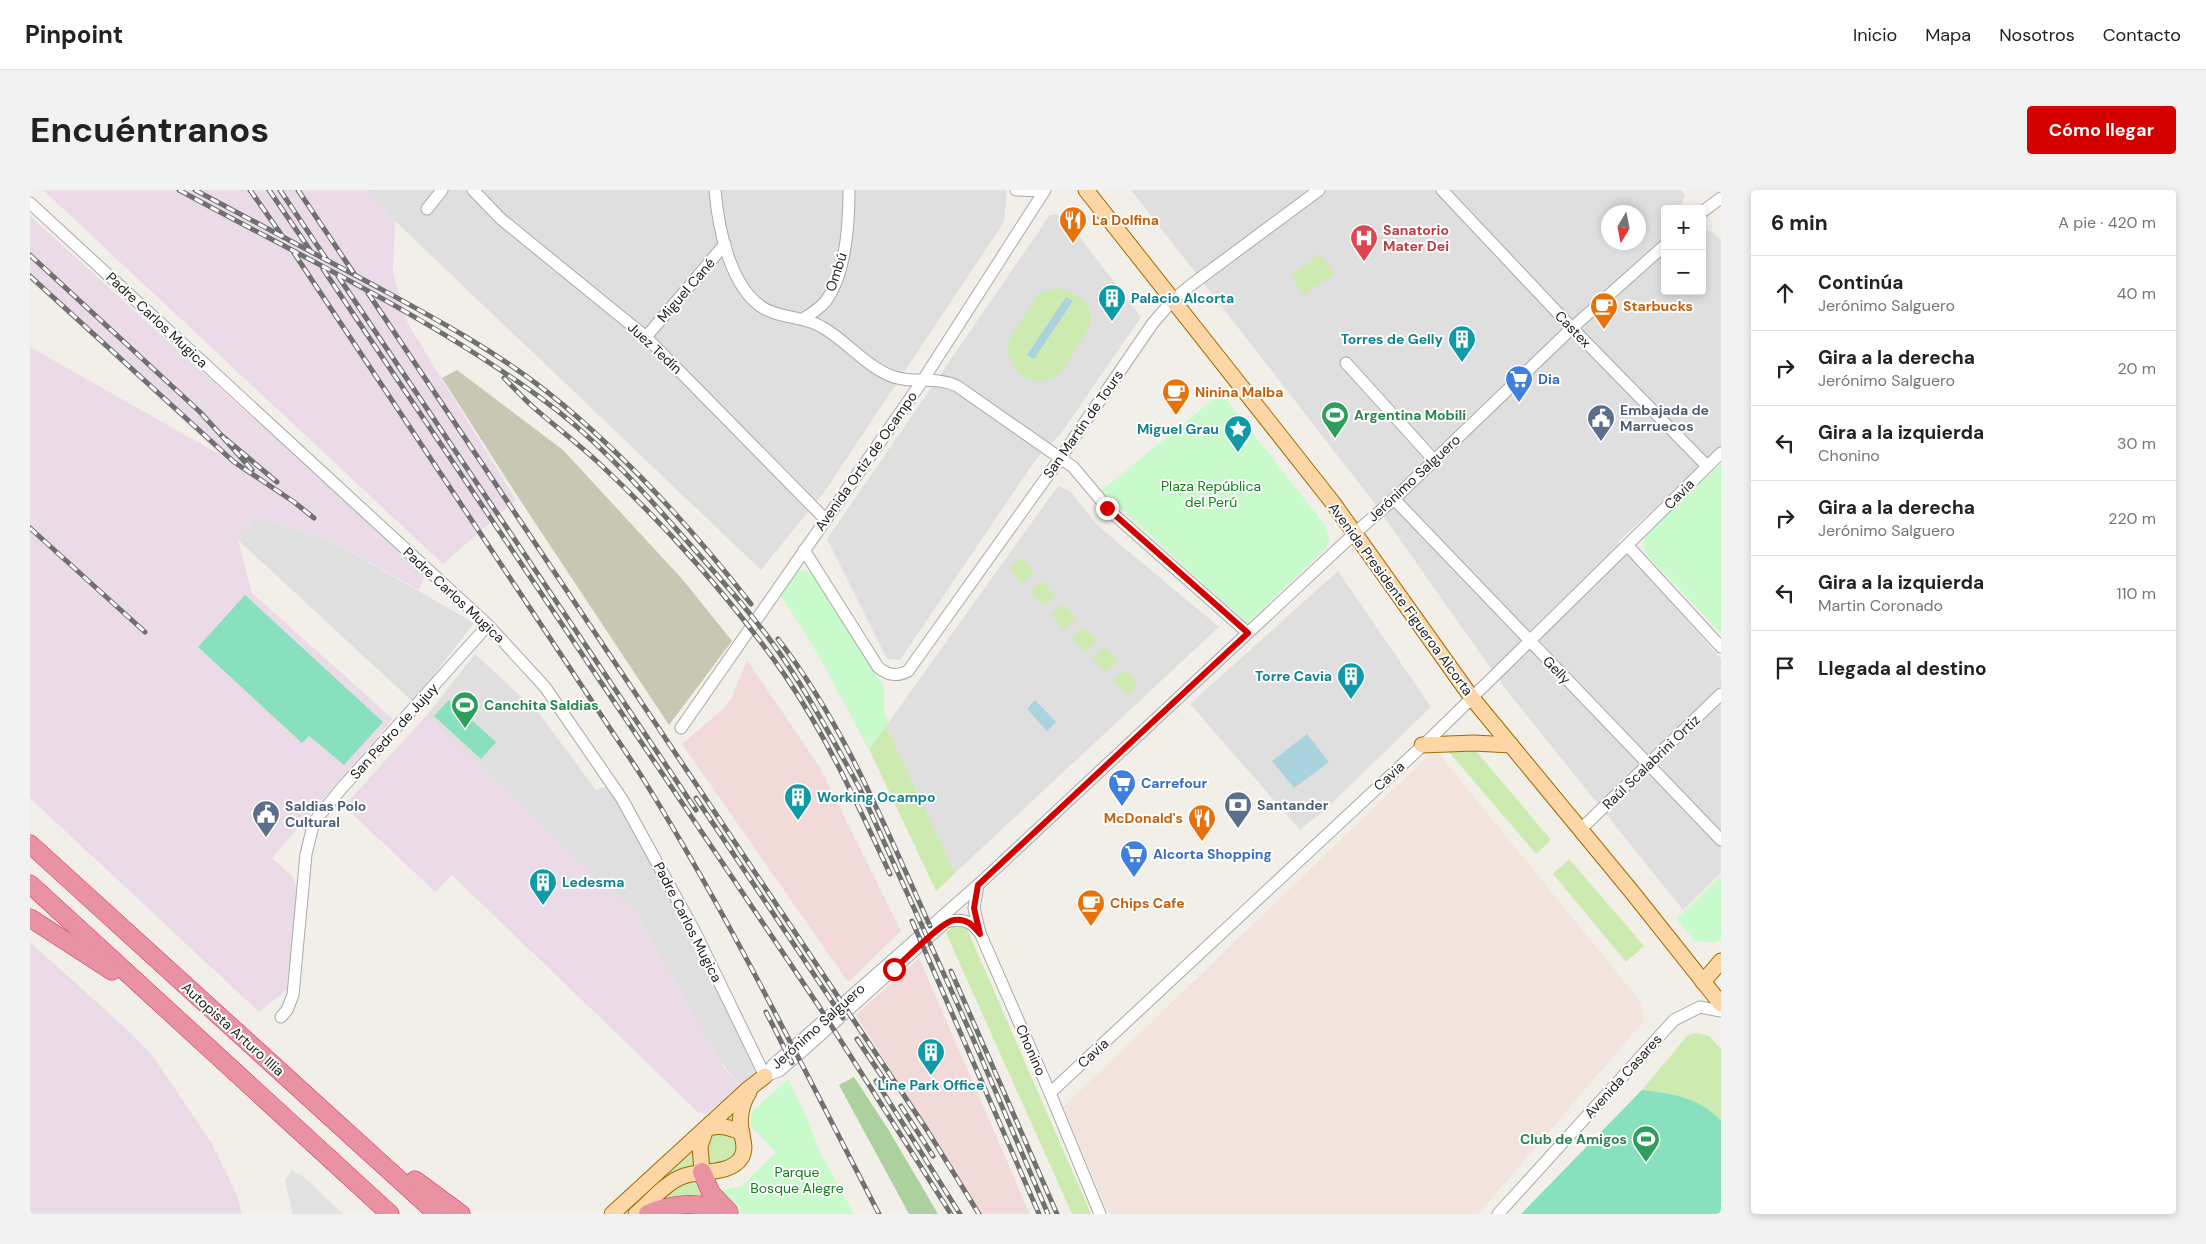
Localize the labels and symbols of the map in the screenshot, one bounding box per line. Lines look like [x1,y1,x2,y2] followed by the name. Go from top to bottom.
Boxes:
[1058,205,1088,244] restaurant icon: La Dolfina
[1601,205,1646,250] north arrow
[1092,211,1159,229] place label: La Dolfina
[1383,221,1449,255] place label: Sanatorio Mater Dei
[1349,223,1379,262] hospital icon: Sanatorio Mater Dei
[821,250,851,294] street label: Ombú
[653,254,719,326] street label: Miguel Cané
[102,268,212,372] street label: Padre Carlos Mugica
[1097,283,1127,322] building icon: Palacio Alcorta
[1131,289,1234,307] place label: Palacio Alcorta
[1589,291,1619,330] cafe icon: Starbucks
[1623,297,1693,315] place label: Starbucks
[1551,307,1595,351] street label: Castex
[624,318,686,378] street label: Juez Tedín
[1447,324,1477,363] building icon: Torres de Gelly
[1341,330,1444,348] place label: Torres de Gelly
[1504,364,1534,403] supermarket icon: Dia
[1039,366,1127,482] street label: San Martín de Tours
[1538,370,1560,388] place label: Dia
[1161,377,1191,416] cafe icon: Ninina Malba
[1195,383,1283,401] place label: Ninina Malba
[811,388,921,534] street label: Avenida Ortiz de Ocampo
[1320,400,1350,439] sports icon: Argentina Mobili
[1620,401,1709,435] place label: Embajada de Marruecos
[1586,403,1616,442] public building icon: Embajada de Marruecos
[1354,406,1466,424] place label: Argentina Mobili
[1223,414,1253,453] place icon: Miguel Grau
[1137,420,1219,438] place label: Miguel Grau
[1364,431,1464,525] street label: Jerónimo Salguero
[1660,475,1698,513] street label: Cavia
[1161,477,1261,511] park label: Plaza República del Perú
[1096,497,1119,520] route end
[1325,499,1477,699] street label: Avenida Presidente Figueroa Alcorta
[399,543,509,647] street label: Padre Carlos Mugica
[1539,652,1575,688] street label: Gelly
[1336,661,1366,700] building icon: Torre Cavia
[1255,667,1332,685] place label: Torre Cavia
[346,679,442,783] street label: San Pedro de Jujuy
[450,690,480,729] sports icon: Canchita Saldias
[484,696,599,714] place label: Canchita Saldias
[1598,711,1704,813] street label: Raúl Scalabrini Ortiz
[1370,757,1408,795] street label: Cavia
[1107,768,1137,807] supermarket icon: Carrefour
[1141,774,1207,792] place label: Carrefour
[783,782,813,821] building icon: Working Ocampo
[817,788,936,806] place label: Working Ocampo
[1223,790,1253,829] bank icon: Santander
[1257,796,1329,814] place label: Santander
[285,797,366,831] place label: Saldias Polo Cultural
[251,799,281,838] public building icon: Saldias Polo Cultural
[1187,803,1217,842] restaurant icon: McDonald's
[1104,809,1183,827] place label: McDonald's
[1119,839,1149,878] supermarket icon: Alcorta Shopping
[1153,845,1272,863] place label: Alcorta Shopping
[650,859,726,985] street label: Padre Carlos Mugica
[528,867,558,906] building icon: Ledesma
[562,873,624,891] place label: Ledesma
[1076,888,1106,927] cafe icon: Chips Cafe
[1110,894,1185,912] place label: Chips Cafe
[883,958,906,981] route start
[178,978,288,1080] street label: Autopista Arturo Illia
[767,979,869,1073] street label: Jerónimo Salguero
[1012,1022,1050,1078] street label: Chonino
[1580,1030,1666,1122] street label: Avenida Casares
[1074,1034,1112,1072] street label: Cavia
[916,1037,946,1076] building icon: Line Park Office
[877,1076,985,1094] place label: Line Park Office
[1631,1124,1661,1163] sports icon: Club de Amigos
[1520,1130,1627,1148] place label: Club de Amigos
[750,1163,844,1197] park label: Parque Bosque Alegre

